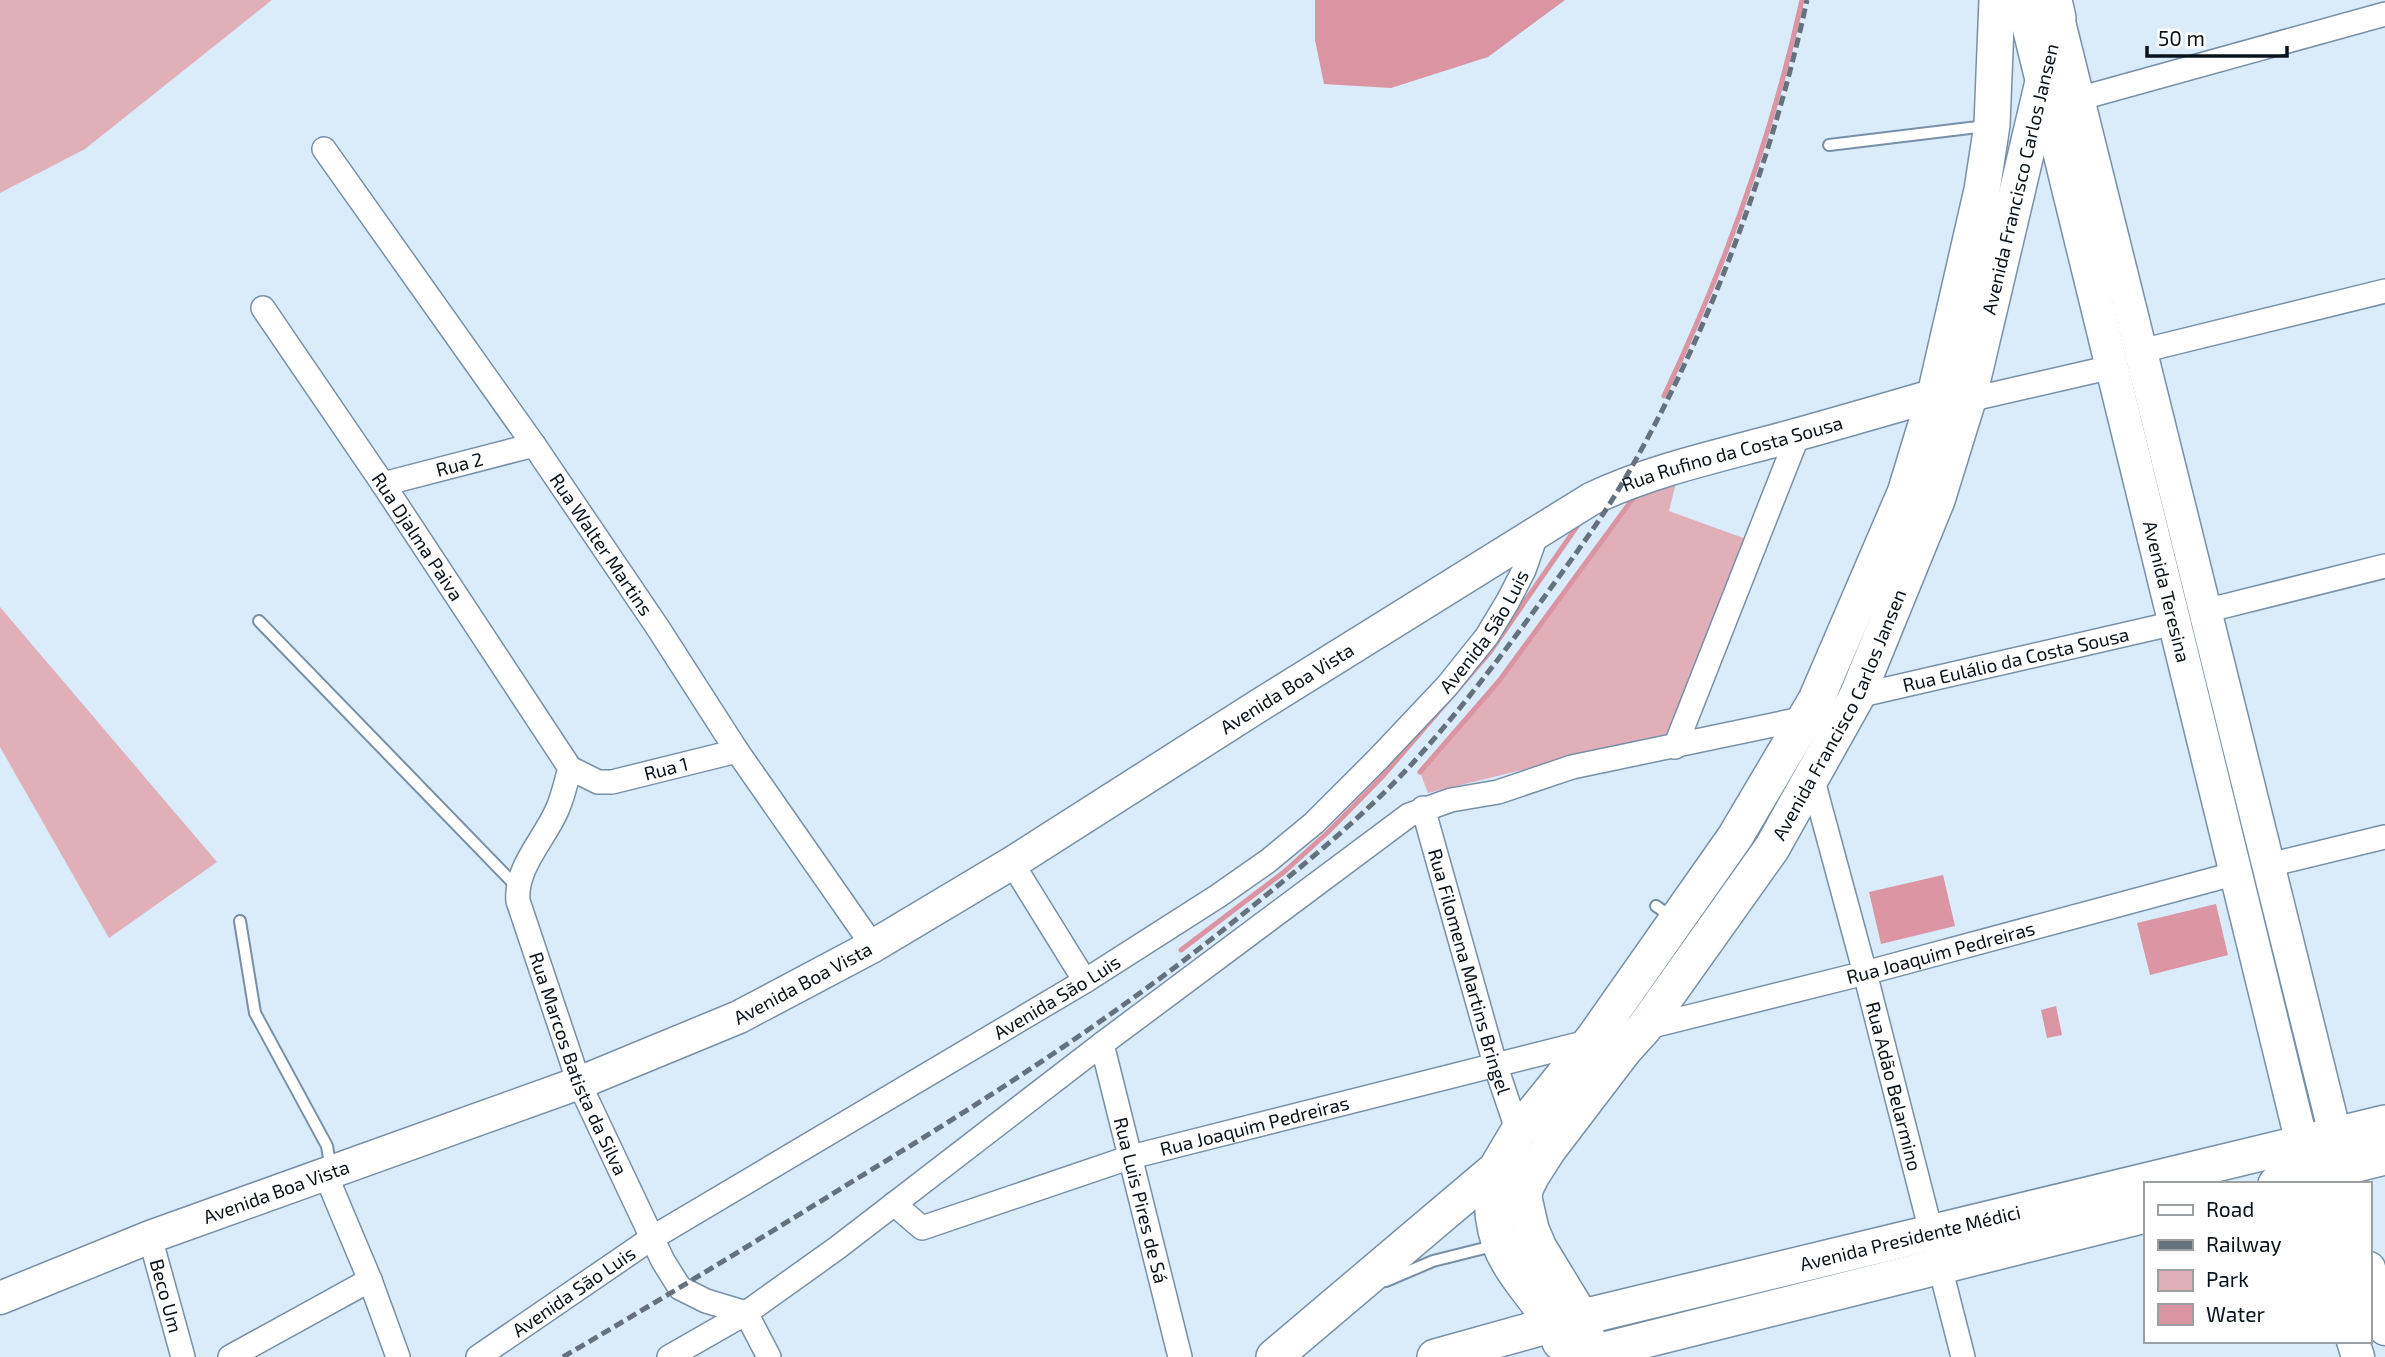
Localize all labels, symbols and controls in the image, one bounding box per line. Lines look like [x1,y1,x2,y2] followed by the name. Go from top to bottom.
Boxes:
[2147,14,2287,58] scale bar
[2158,25,2205,50] text: 50 m
[1977,41,2063,317] street label: Avenida Francisco Carlos Jansen
[1618,410,1845,496] street label: Rua Rufino da Costa Sousa
[433,447,485,481] street label: Rua 2
[367,468,469,605] street label: Rua Djalma Paiva
[545,468,658,620] street label: Rua Walter Martins
[2139,518,2196,665] street label: Avenida Teresina
[1434,566,1533,698] street label: Avenida São Luis
[1767,586,1910,844] street label: Avenida Francisco Carlos Jansen
[1900,622,2131,696] street label: Rua Eulálio da Costa Sousa
[1215,638,1358,738] street label: Avenida Boa Vista
[641,752,690,785] street label: Rua 1
[1424,846,1517,1098] street label: Rua Filomena Martins Bringel
[1844,916,2037,988] street label: Rua Joaquim Pedreiras
[729,937,876,1029] street label: Avenida Boa Vista
[525,949,633,1179] street label: Rua Marcos Batista da Silva
[989,949,1124,1044] street label: Avenida São Luis
[1862,999,1927,1173] street label: Rua Adão Belarmino
[1157,1090,1351,1160] street label: Rua Joaquim Pedreiras
[1110,1115,1173,1286] street label: Rua Luis Pires de Sá
[200,1154,352,1228] street label: Avenida Boa Vista
[2144,1182,2371,1343] legend
[2206,1196,2254,1221] text: Road
[1797,1200,2023,1275] street label: Avenida Presidente Médici
[2206,1231,2282,1256] text: Railway
[507,1241,639,1341] street label: Avenida São Luis
[146,1256,188,1335] street label: Beco Um
[2206,1266,2249,1291] text: Park
[2206,1301,2265,1326] text: Water

